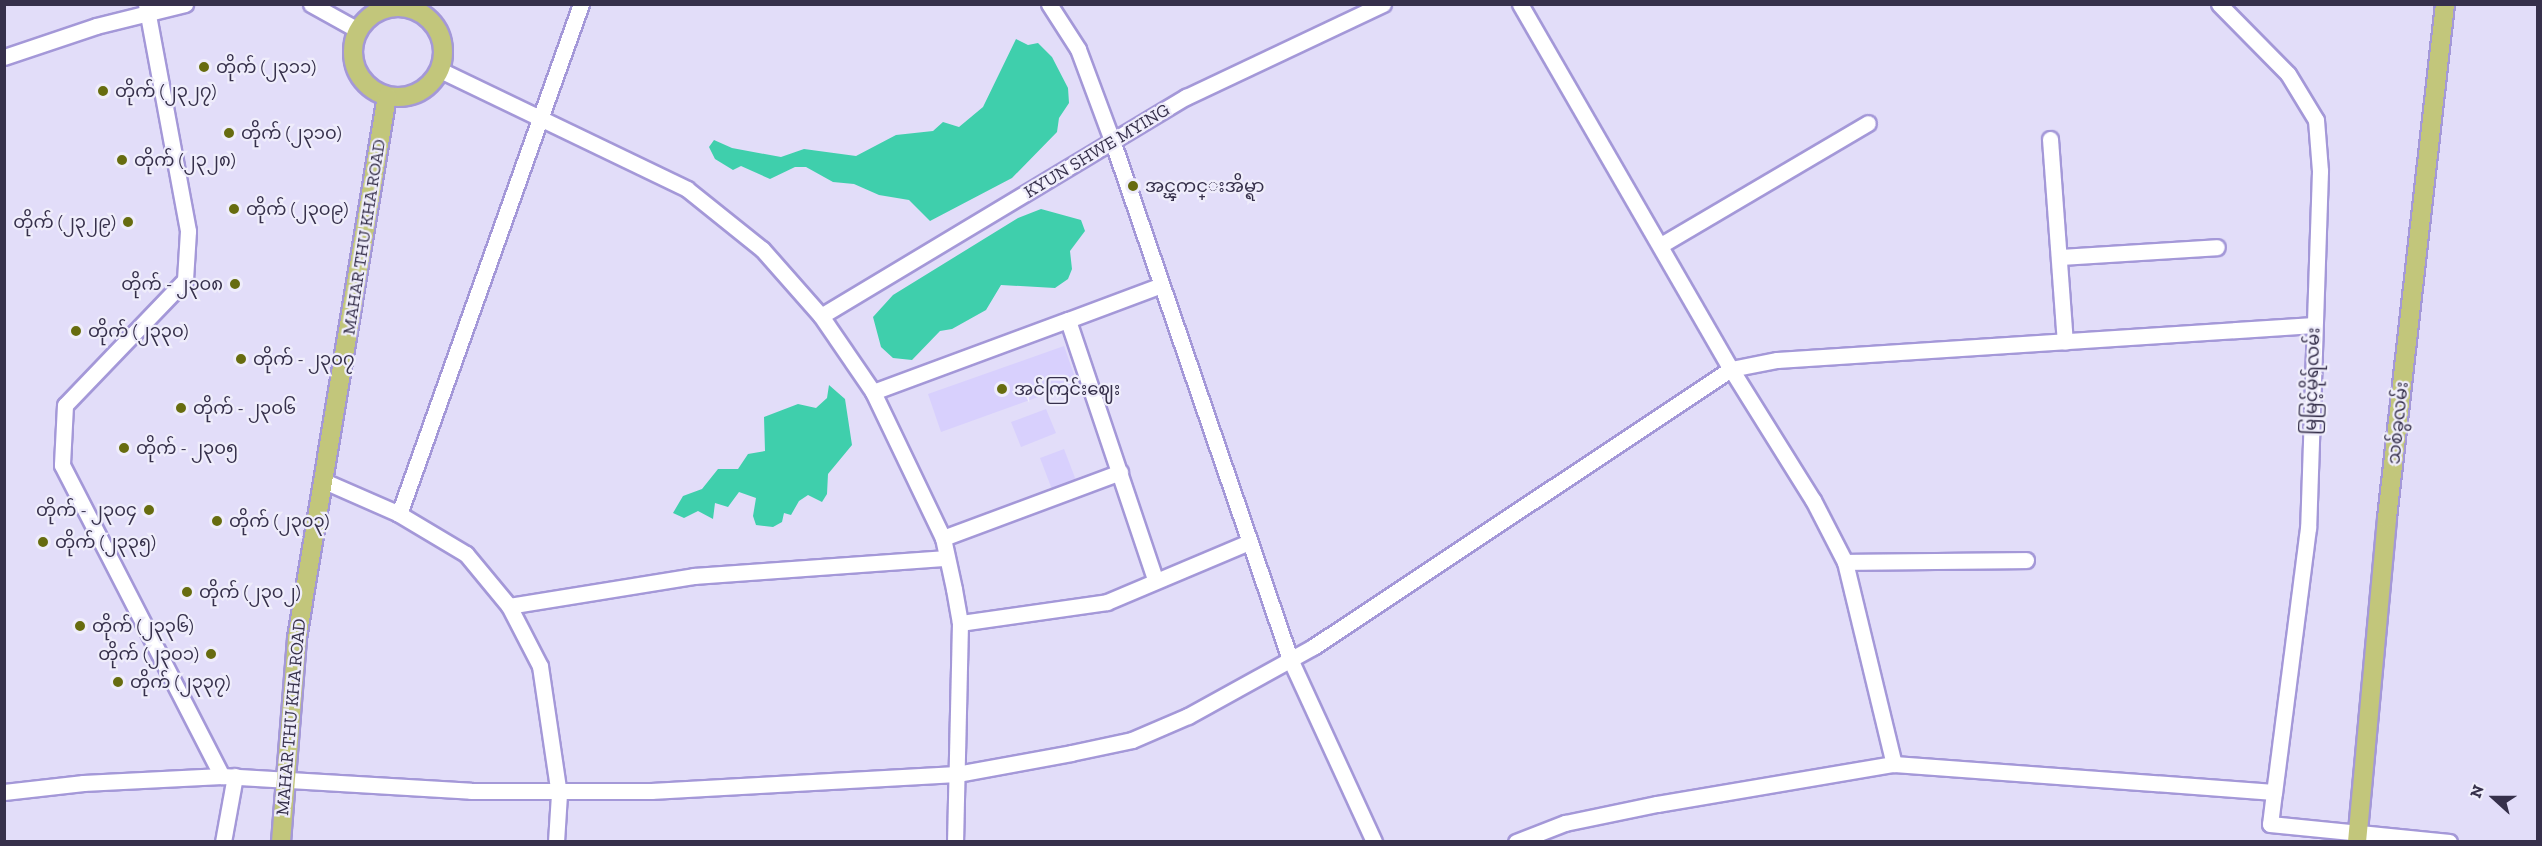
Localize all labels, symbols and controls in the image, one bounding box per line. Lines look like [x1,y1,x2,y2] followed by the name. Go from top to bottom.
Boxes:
[216,56,316,78] place label: တိုက် (၂၃၁၁)
[197,60,211,74] marker: တိုက် (၂၃၁၁)
[115,80,216,102] place label: တိုက် (၂၃၂၇)
[96,84,110,98] marker: တိုက် (၂၃၂၇)
[1020,99,1174,203] street label: KYUN SHWE MYING
[241,122,342,144] place label: တိုက် (၂၃၁၀)
[222,126,236,140] marker: တိုက် (၂၃၁၀)
[338,137,390,337] street label: MAHAR THU KHA ROAD
[134,149,236,171] place label: တိုက် (၂၃၂၈)
[115,153,129,167] marker: တိုက် (၂၃၂၈)
[1145,175,1264,197] place label: အင္ၾကင္းအိမ္ရာ
[1126,179,1140,193] marker: အင္ၾကင္းအိမ္ရာ
[246,198,348,220] place label: တိုက် (၂၃၀၉)
[227,202,241,216] marker: တိုက် (၂၃၀၉)
[13,211,116,233] place label: တိုက် (၂၃၂၉)
[121,215,135,229] marker: တိုက် (၂၃၂၉)
[121,273,223,295] place label: တိုက် - ၂၃၀၈
[228,277,242,291] marker: တိုက် - ၂၃၀၈
[88,320,189,342] place label: တိုက် (၂၃၃၀)
[69,324,83,338] marker: တိုက် (၂၃၃၀)
[2299,327,2325,435] street label: မြမြင့်မိုရ်လမ်း
[253,348,355,370] place label: တိုက် - ၂၃၀၇
[234,352,248,366] marker: တိုက် - ၂၃၀၇
[1014,378,1120,400] place label: အင်ကြင်းဈေး
[2383,380,2413,466] street label: သစ်ခွလမ်း
[995,382,1009,396] marker: အင်ကြင်းဈေး
[193,397,296,419] place label: တိုက် - ၂၃၀၆
[174,401,188,415] marker: တိုက် - ၂၃၀၆
[136,437,238,459] place label: တိုက် - ၂၃၀၅
[117,441,131,455] marker: တိုက် - ၂၃၀၅
[36,499,137,521] place label: တိုက် - ၂၃၀၄
[142,503,156,517] marker: တိုက် - ၂၃၀၄
[229,510,330,532] place label: တိုက် (၂၃၀၃)
[210,514,224,528] marker: တိုက် (၂၃၀၃)
[55,531,156,553] place label: တိုက် (၂၃၃၅)
[36,535,50,549] marker: တိုက် (၂၃၃၅)
[199,581,301,603] place label: တိုက် (၂၃၀၂)
[180,585,194,599] marker: တိုက် (၂၃၀၂)
[92,615,194,637] place label: တိုက် (၂၃၃၆)
[272,617,310,817] street label: MAHAR THU KHA ROAD
[73,619,87,633] marker: တိုက် (၂၃၃၆)
[98,643,199,665] place label: တိုက် (၂၃၀၁)
[204,647,218,661] marker: တိုက် (၂၃၀၁)
[130,671,230,693] place label: တိုက် (၂၃၃၇)
[111,675,125,689] marker: တိုက် (၂၃၃၇)
[2464,768,2524,828] north arrow
[2466,782,2488,800] text: N

